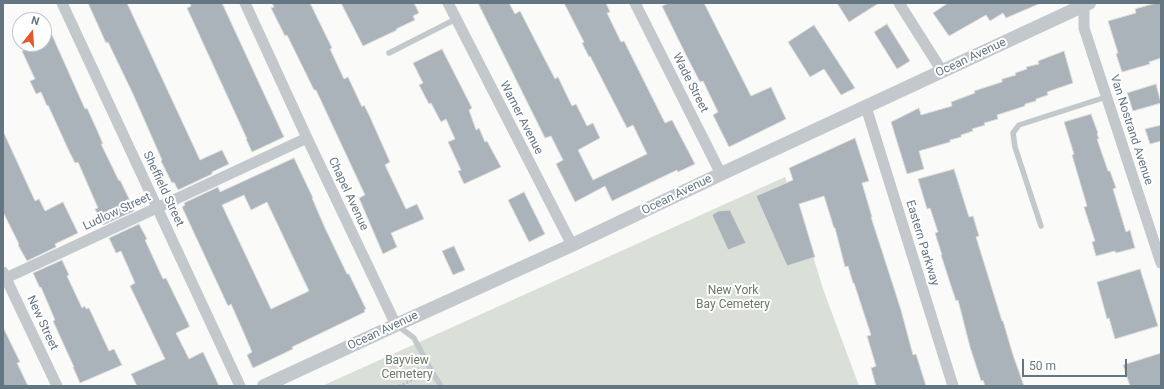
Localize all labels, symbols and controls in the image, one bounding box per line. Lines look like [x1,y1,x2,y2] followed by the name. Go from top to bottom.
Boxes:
[12,12,52,52] north arrow
[30,14,41,28] text: N
[933,35,1009,81] street label: Ocean Avenue
[669,51,711,115] street label: Wade Street
[1106,73,1156,187] street label: Van Nostrand Avenue
[496,79,546,157] street label: Warner Avenue
[139,149,187,229] street label: Sheffield Street
[325,155,371,233] street label: Chapel Avenue
[640,172,714,218] street label: Ocean Avenue
[81,190,153,234] street label: Ludlow Street
[902,198,942,288] street label: Eastern Parkway
[696,284,770,312] park label: New York Bay Cemetery
[23,293,61,353] street label: New Street
[345,308,421,354] street label: Ocean Avenue
[1024,351,1129,377] scale bar
[381,354,433,382] park label: Bayview Cemetery
[1029,359,1056,373] text: 50 m

